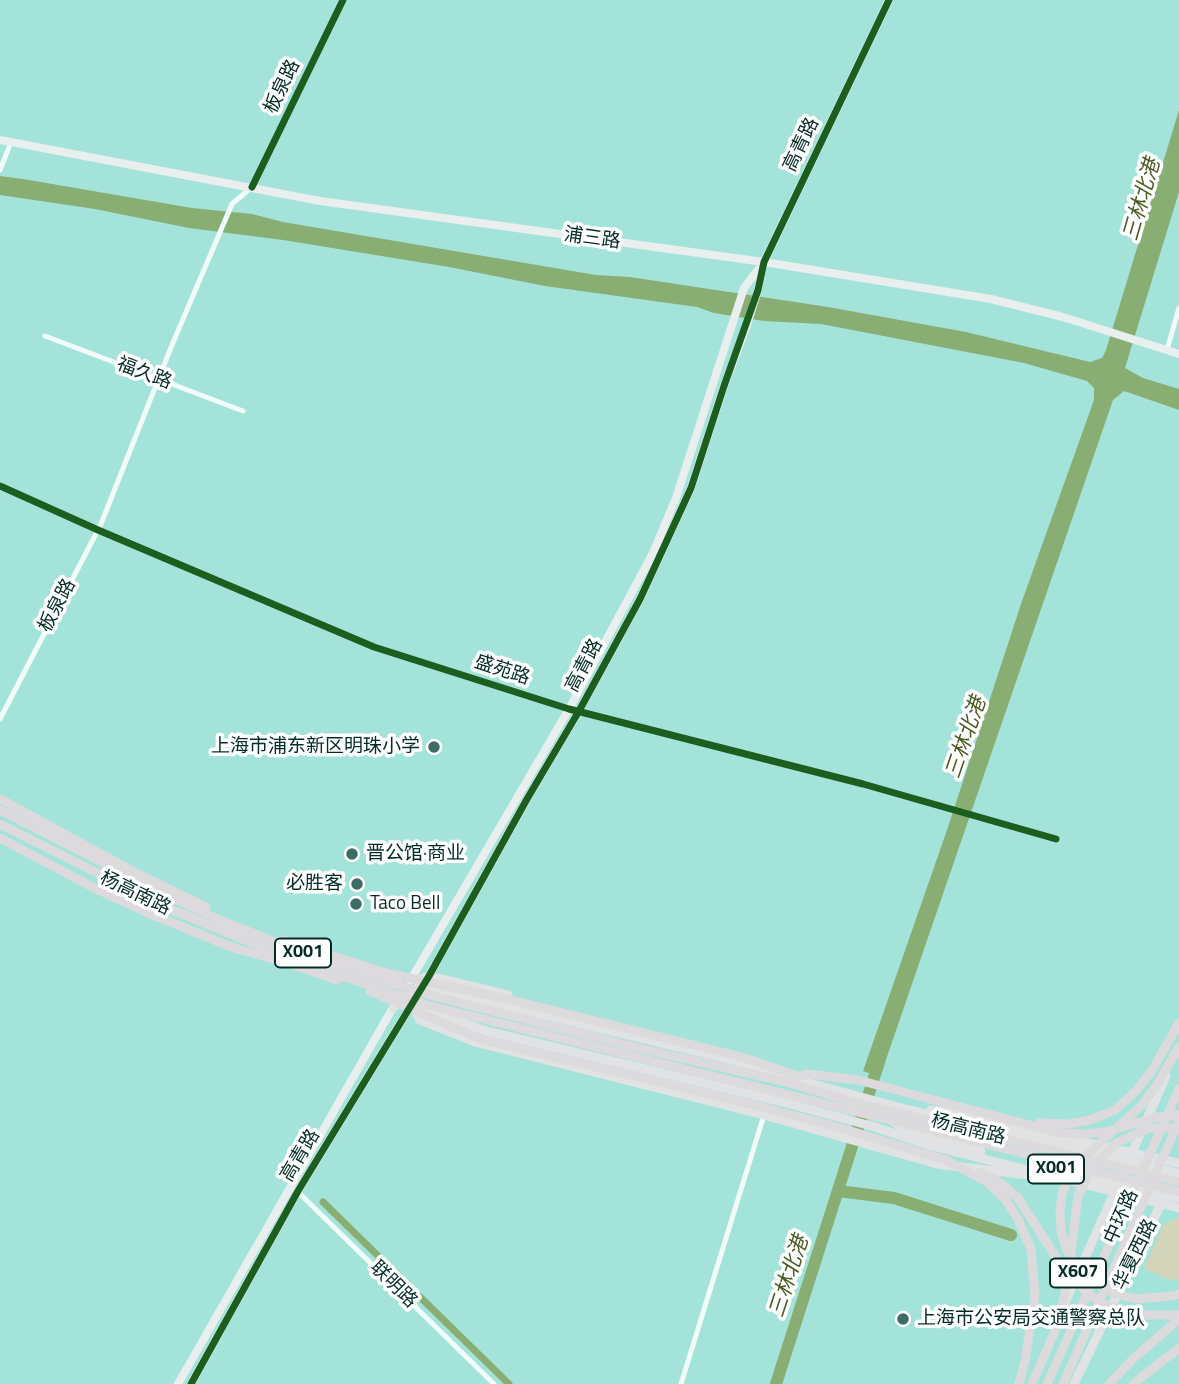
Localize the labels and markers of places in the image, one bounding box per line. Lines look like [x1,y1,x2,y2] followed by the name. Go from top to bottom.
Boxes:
[211,736,420,758] place label: 上海市浦东新区明珠小学
[426,739,442,755] marker: 上海市浦东新区明珠小学
[366,843,465,865] place label: 晋公馆·商业
[344,846,360,862] marker: 晋公馆·商业
[286,873,343,895] place label: 必胜客
[349,876,365,892] marker: 必胜客
[370,893,440,915] place label: Taco Bell
[348,896,364,912] marker: Taco Bell
[917,1308,1145,1330] place label: 上海市公安局交通警察总队
[895,1311,911,1327] marker: 上海市公安局交通警察总队

